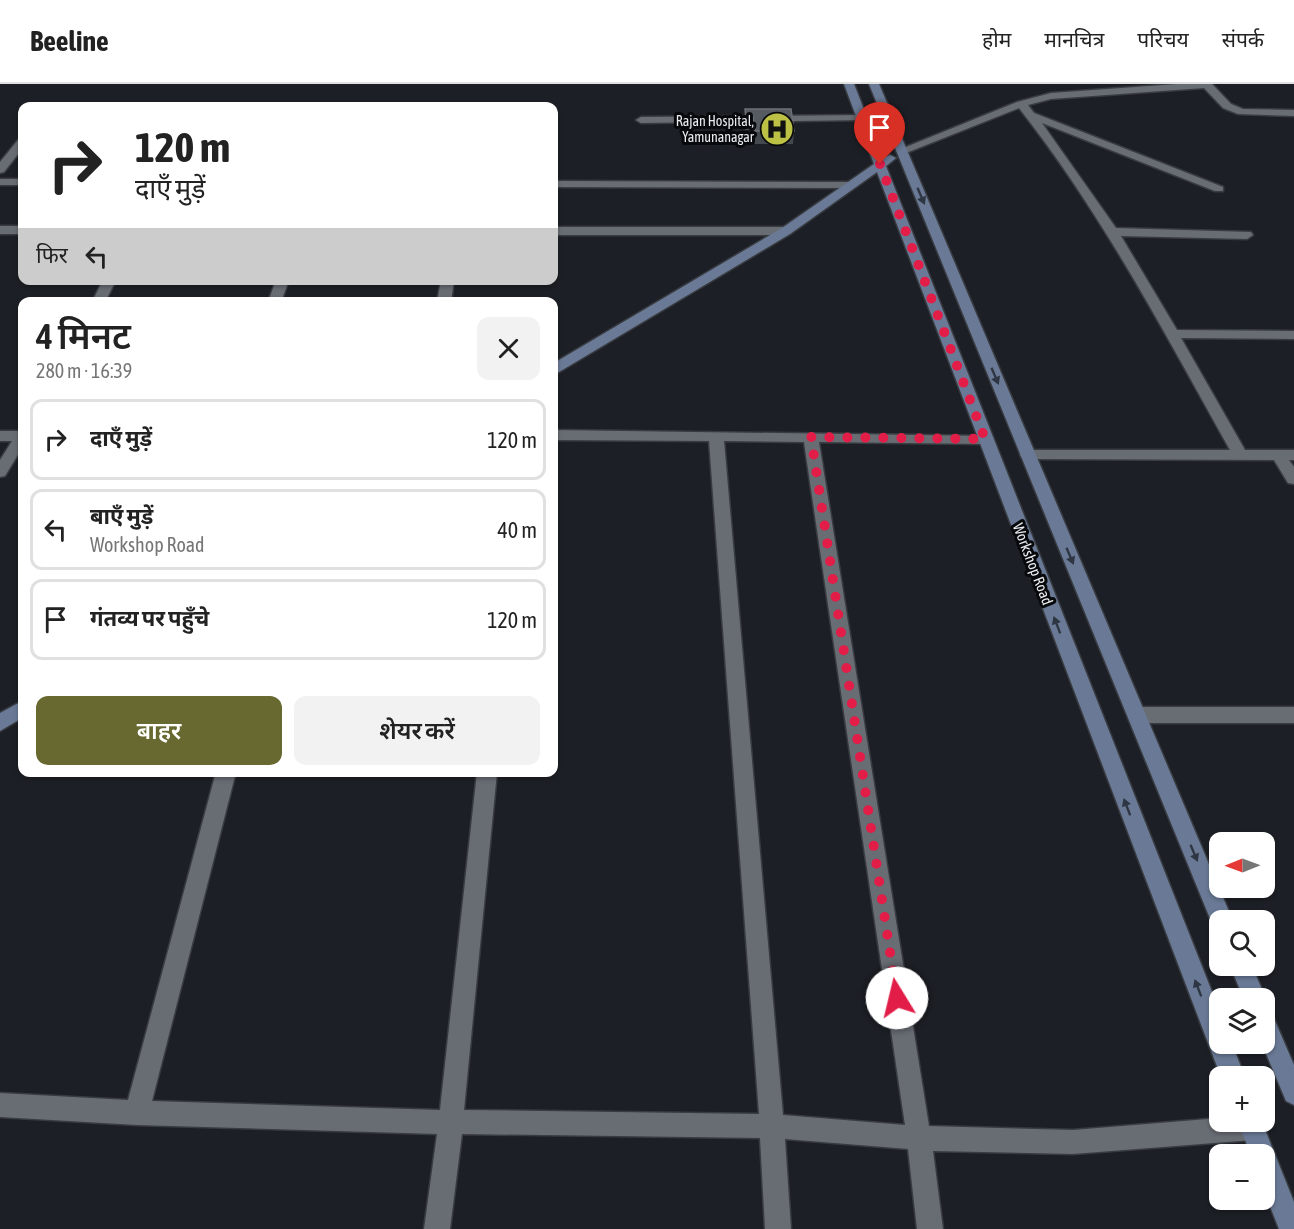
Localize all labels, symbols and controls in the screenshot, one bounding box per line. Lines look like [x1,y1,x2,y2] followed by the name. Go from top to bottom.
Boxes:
[30,25,109,57] text: Beeline
[982,27,1011,51] text: होम
[1044,27,1104,51] text: मानचित्र
[1137,27,1189,51] text: परिचय
[1222,27,1264,51] text: संपर्क
[854,102,905,164] pin
[759,111,795,147] hospital icon: Rajan Hospital, Yamunanagar
[863,111,896,144] icon: arrive
[676,113,755,145] place label: Rajan Hospital, Yamunanagar
[135,123,230,171] text: 120 m
[36,126,114,204] icon: right
[135,173,206,204] text: दाएँ मुड़ें
[917,187,926,205] one-way arrow
[80,240,113,273] icon: left
[36,242,68,268] text: फिर
[36,315,131,357] text: 4 मिनट
[477,317,540,380] button: close
[36,359,132,382] text: 280 m · 16:39
[990,368,1000,386] one-way arrow
[39,423,72,456] icon: right
[90,425,152,451] text: दाएँ मुड़ें
[487,427,537,453] text: 120 m
[90,503,153,529] text: बाएँ मुड़ें
[39,513,72,546] icon: left
[497,517,537,543] text: 40 m
[1010,521,1056,607] street label: Workshop Road
[90,533,205,556] text: Workshop Road
[1065,548,1075,566] one-way arrow
[39,603,72,636] icon: arrive
[90,605,209,631] text: गंतव्य पर पहुँचे
[487,607,537,633] text: 120 m
[1051,616,1061,634] one-way arrow
[36,696,282,765] button: बाहर
[294,696,540,765] button: शेयर करें
[1122,798,1132,816] one-way arrow
[1209,832,1275,898] north arrow
[1209,832,1275,1210] map controls
[1189,844,1199,862] one-way arrow
[1209,910,1275,976] button: search
[865,966,929,1030] position arrow
[1193,979,1203,997] one-way arrow
[1209,988,1275,1054] button: layers
[1209,1066,1275,1132] button: +
[1209,1144,1275,1210] button: −

